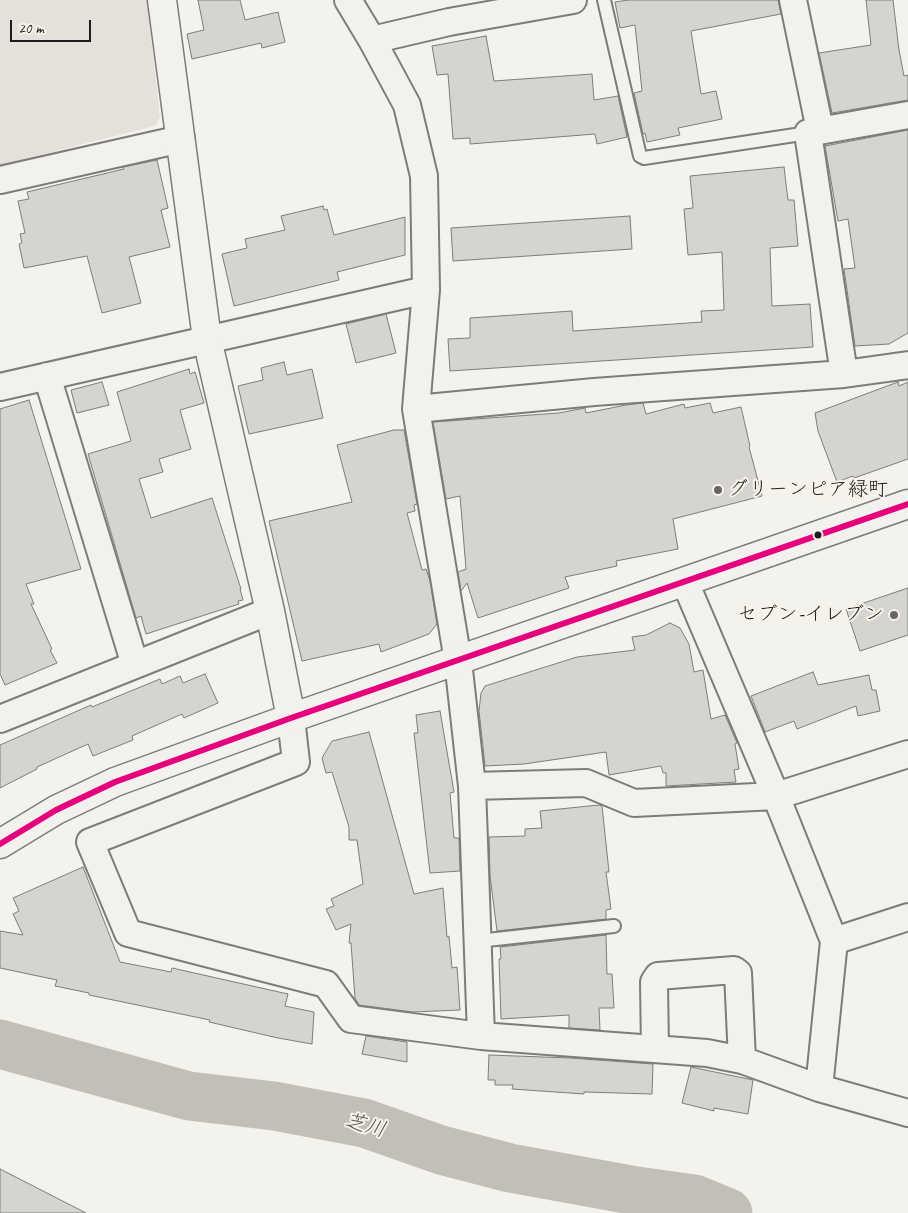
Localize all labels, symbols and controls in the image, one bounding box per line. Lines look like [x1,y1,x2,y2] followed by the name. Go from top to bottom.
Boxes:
[12,10,94,42] scale bar
[18,19,44,38] text: 20 m
[728,478,888,502] place label: グリーンピア緑町
[712,484,724,496] marker: グリーンピア緑町
[813,530,823,540] unlabelled marker
[737,603,884,627] place label: セブン-イレブン
[888,609,900,621] marker: セブン-イレブン
[341,1108,389,1144] water label: 芝川

